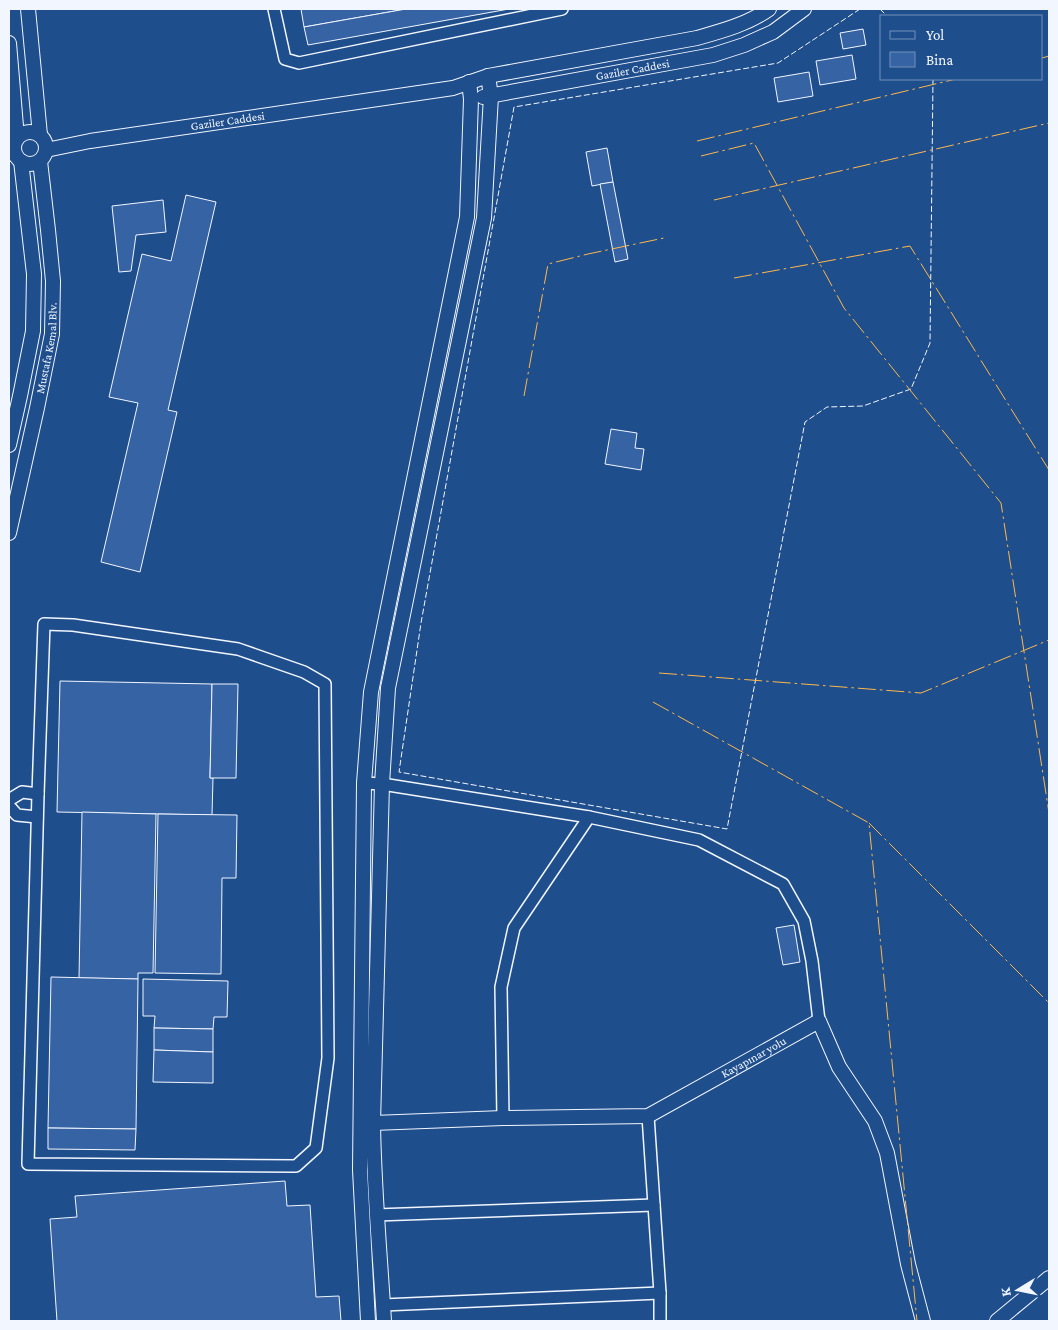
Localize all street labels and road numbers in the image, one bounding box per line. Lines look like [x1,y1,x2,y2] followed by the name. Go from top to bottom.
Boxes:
[595,56,671,83] street label: Gaziler Caddesi
[190,109,266,133] street label: Gaziler Caddesi
[33,302,60,395] street label: Mustafa Kemal Blv.
[719,1033,789,1081] street label: Kayapınar yolu

